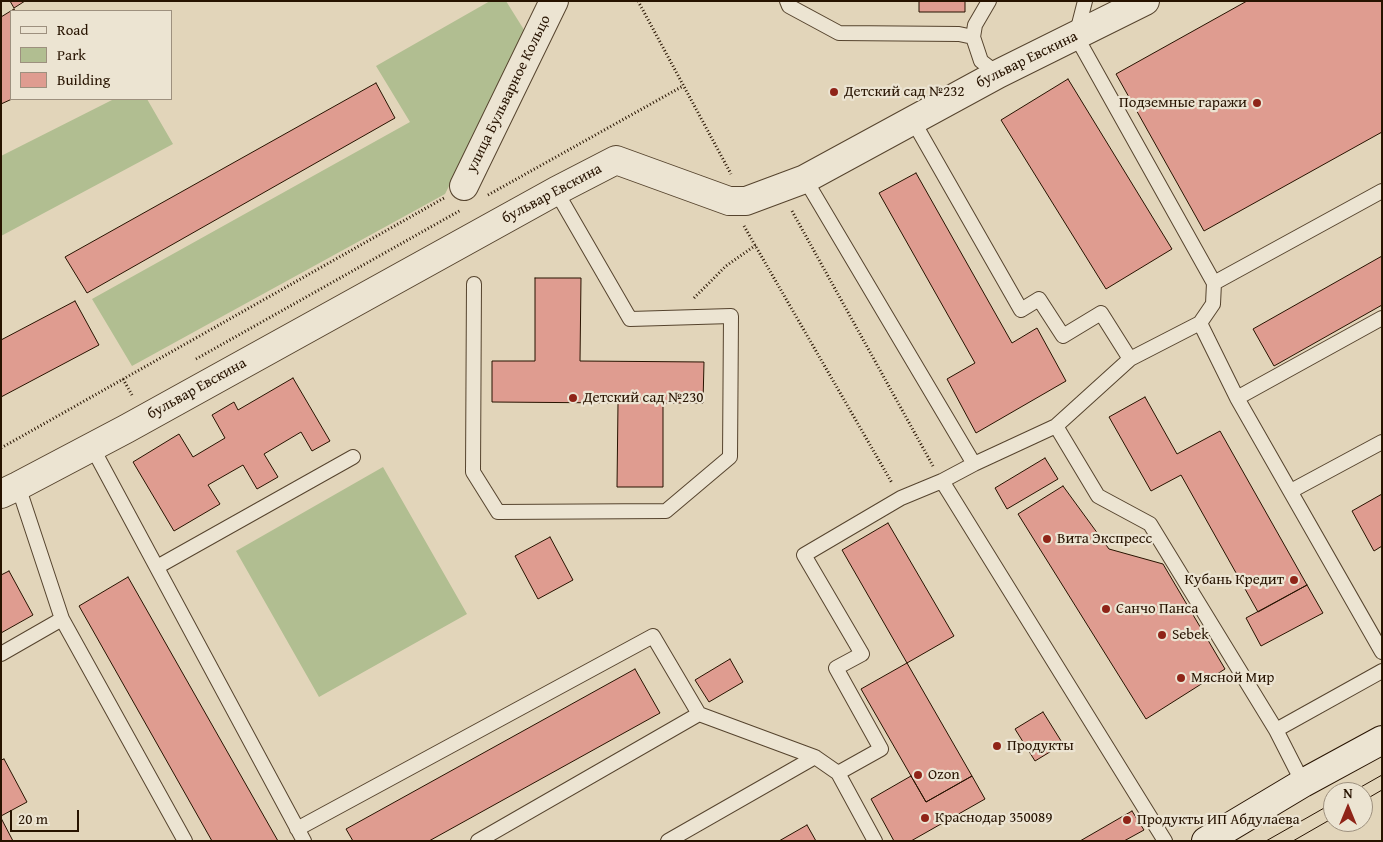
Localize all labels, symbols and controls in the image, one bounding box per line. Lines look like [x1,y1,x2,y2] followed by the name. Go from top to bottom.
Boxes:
[10,10,172,100] legend
[463,12,555,176] street label: улица Бульварное Кольцо
[57,19,88,40] text: Road
[973,28,1081,92] street label: бульвар Евскина
[57,44,86,65] text: Park
[57,69,110,90] text: Building
[844,83,965,101] place label: Детский сад №232
[828,86,840,98] marker: Детский сад №232
[1119,94,1247,112] place label: Подземные гаражи
[1251,97,1263,109] marker: Подземные гаражи
[499,160,605,228] street label: бульвар Евскина
[144,354,250,424] street label: бульвар Евскина
[583,389,704,407] place label: Детский сад №230
[567,392,579,404] marker: Детский сад №230
[1057,530,1152,548] place label: Вита Экспресс
[1041,533,1053,545] marker: Вита Экспресс
[1185,571,1284,589] place label: Кубань Кредит
[1288,574,1300,586] marker: Кубань Кредит
[1116,600,1198,618] place label: Санчо Панса
[1100,603,1112,615] marker: Санчо Панса
[1172,626,1209,644] place label: Sebek
[1156,629,1168,641] marker: Sebek
[1191,669,1274,687] place label: Мясной Мир
[1175,672,1187,684] marker: Мясной Мир
[1007,737,1074,755] place label: Продукты
[991,740,1003,752] marker: Продукты
[928,766,960,784] place label: Ozon
[912,769,924,781] marker: Ozon
[1323,782,1373,832] north arrow
[1343,783,1353,803] text: N
[12,800,81,832] scale bar
[18,808,48,829] text: 20 m
[935,809,1052,827] place label: Краснодар 350089
[1137,811,1300,829] place label: Продукты ИП Абдулаева
[919,812,931,824] marker: Краснодар 350089
[1121,814,1133,826] marker: Продукты ИП Абдулаева

